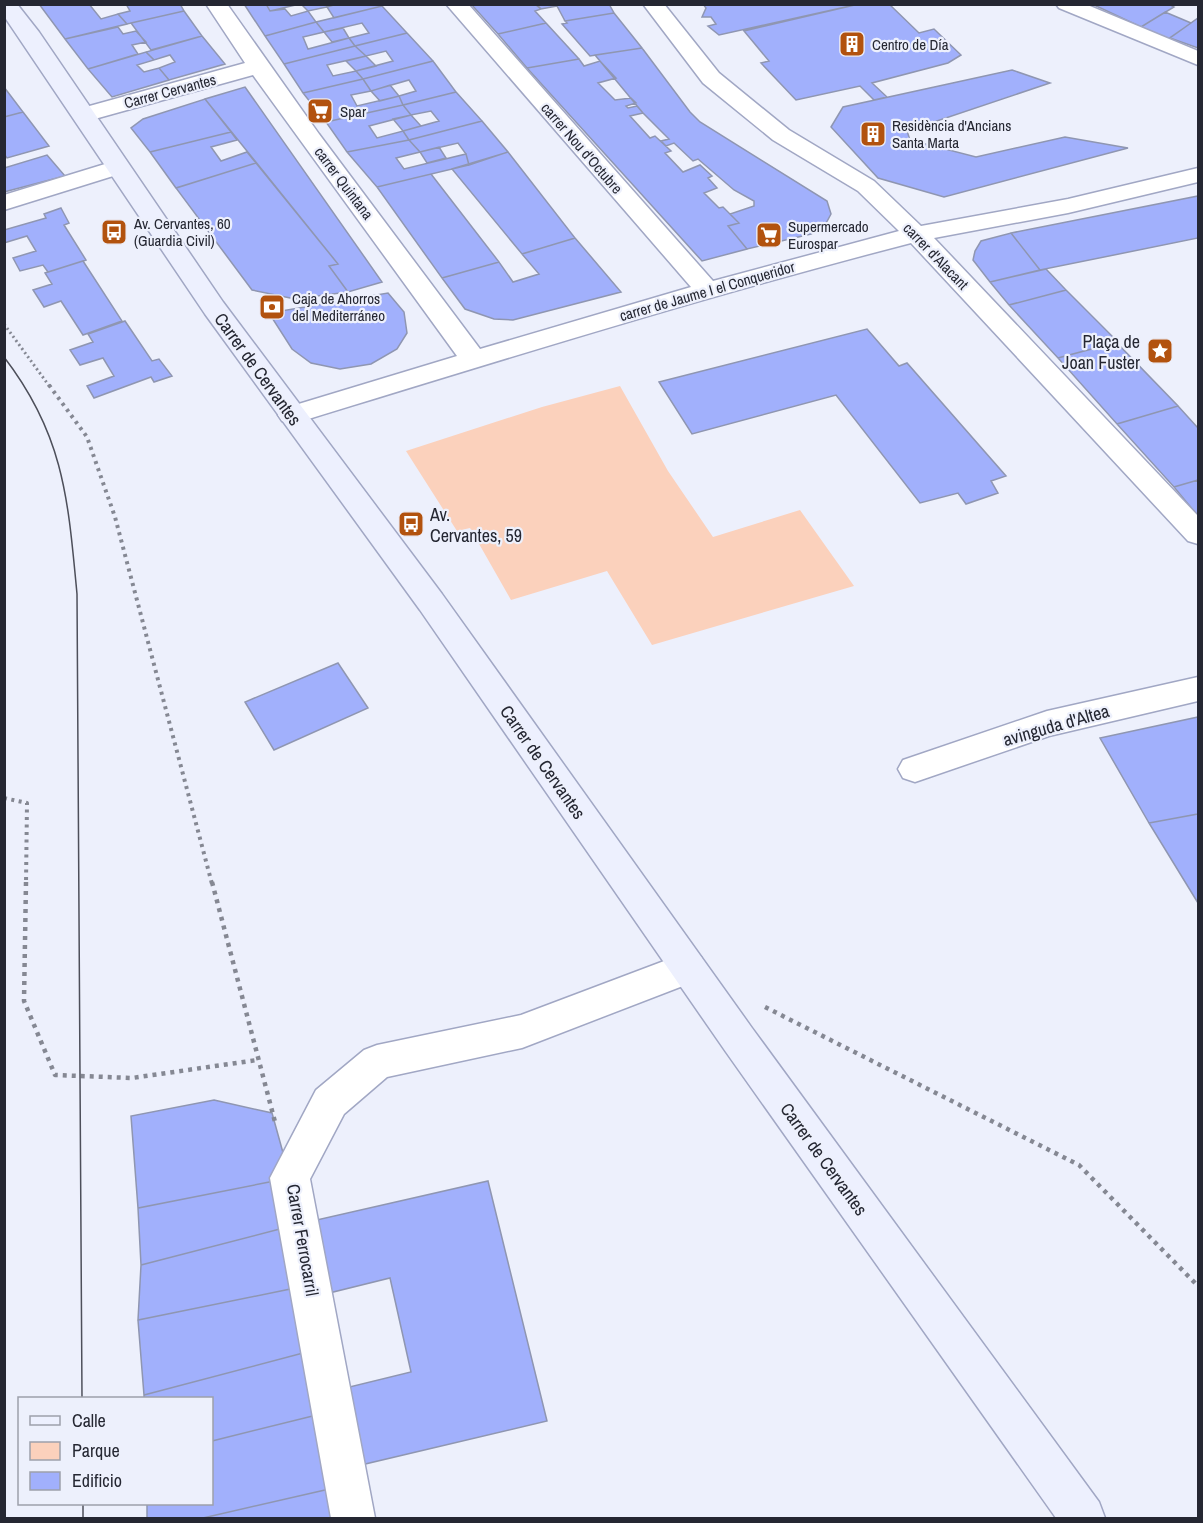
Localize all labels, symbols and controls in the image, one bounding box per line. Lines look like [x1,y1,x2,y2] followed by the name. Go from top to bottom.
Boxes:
[837,29,867,59] building icon: Centro de Día
[872,34,949,55] place label: Centro de Día
[122,69,218,113] street label: Carrer Cervantes
[305,96,335,126] supermarket icon: Spar
[537,98,628,198] street label: carrer Nou d'Octubre
[340,101,366,122] place label: Spar
[892,115,1011,153] place label: Residència d'Ancians Santa Marta
[858,119,888,149] building icon: Residència d'Ancians Santa Marta
[310,142,378,224] street label: carrer Quintana
[133,213,231,251] place label: Av. Cervantes, 60 (Guardia Civil)
[788,216,869,254] place label: Supermercado Eurospar
[99,217,129,247] bus stop icon: Av. Cervantes, 60 (Guardia Civil)
[899,218,974,295] street label: carrer d'Alacant
[754,220,784,250] supermarket icon: Supermercado Eurospar
[617,256,797,326] street label: carrer de Jaume I el Conqueridor
[292,288,385,326] place label: Caja de Ahorros del Mediterráneo
[257,292,287,322] bank icon: Caja de Ahorros del Mediterráneo
[209,308,307,430] street label: Carrer de Cervantes
[1062,329,1140,375] place label: Plaça de Joan Fuster
[1145,336,1175,366] place icon: Plaça de Joan Fuster
[429,502,522,548] place label: Av. Cervantes, 59
[396,509,426,539] bus stop icon: Av. Cervantes, 59
[1000,698,1112,752] street label: avinguda d'Altea
[494,700,592,824] street label: Carrer de Cervantes
[775,1098,873,1220] street label: Carrer de Cervantes
[281,1182,325,1298] street label: Carrer Ferrocarril
[18,1397,213,1505] legend
[72,1408,106,1433] text: Calle
[72,1438,120,1463] text: Parque
[72,1468,122,1493] text: Edificio

